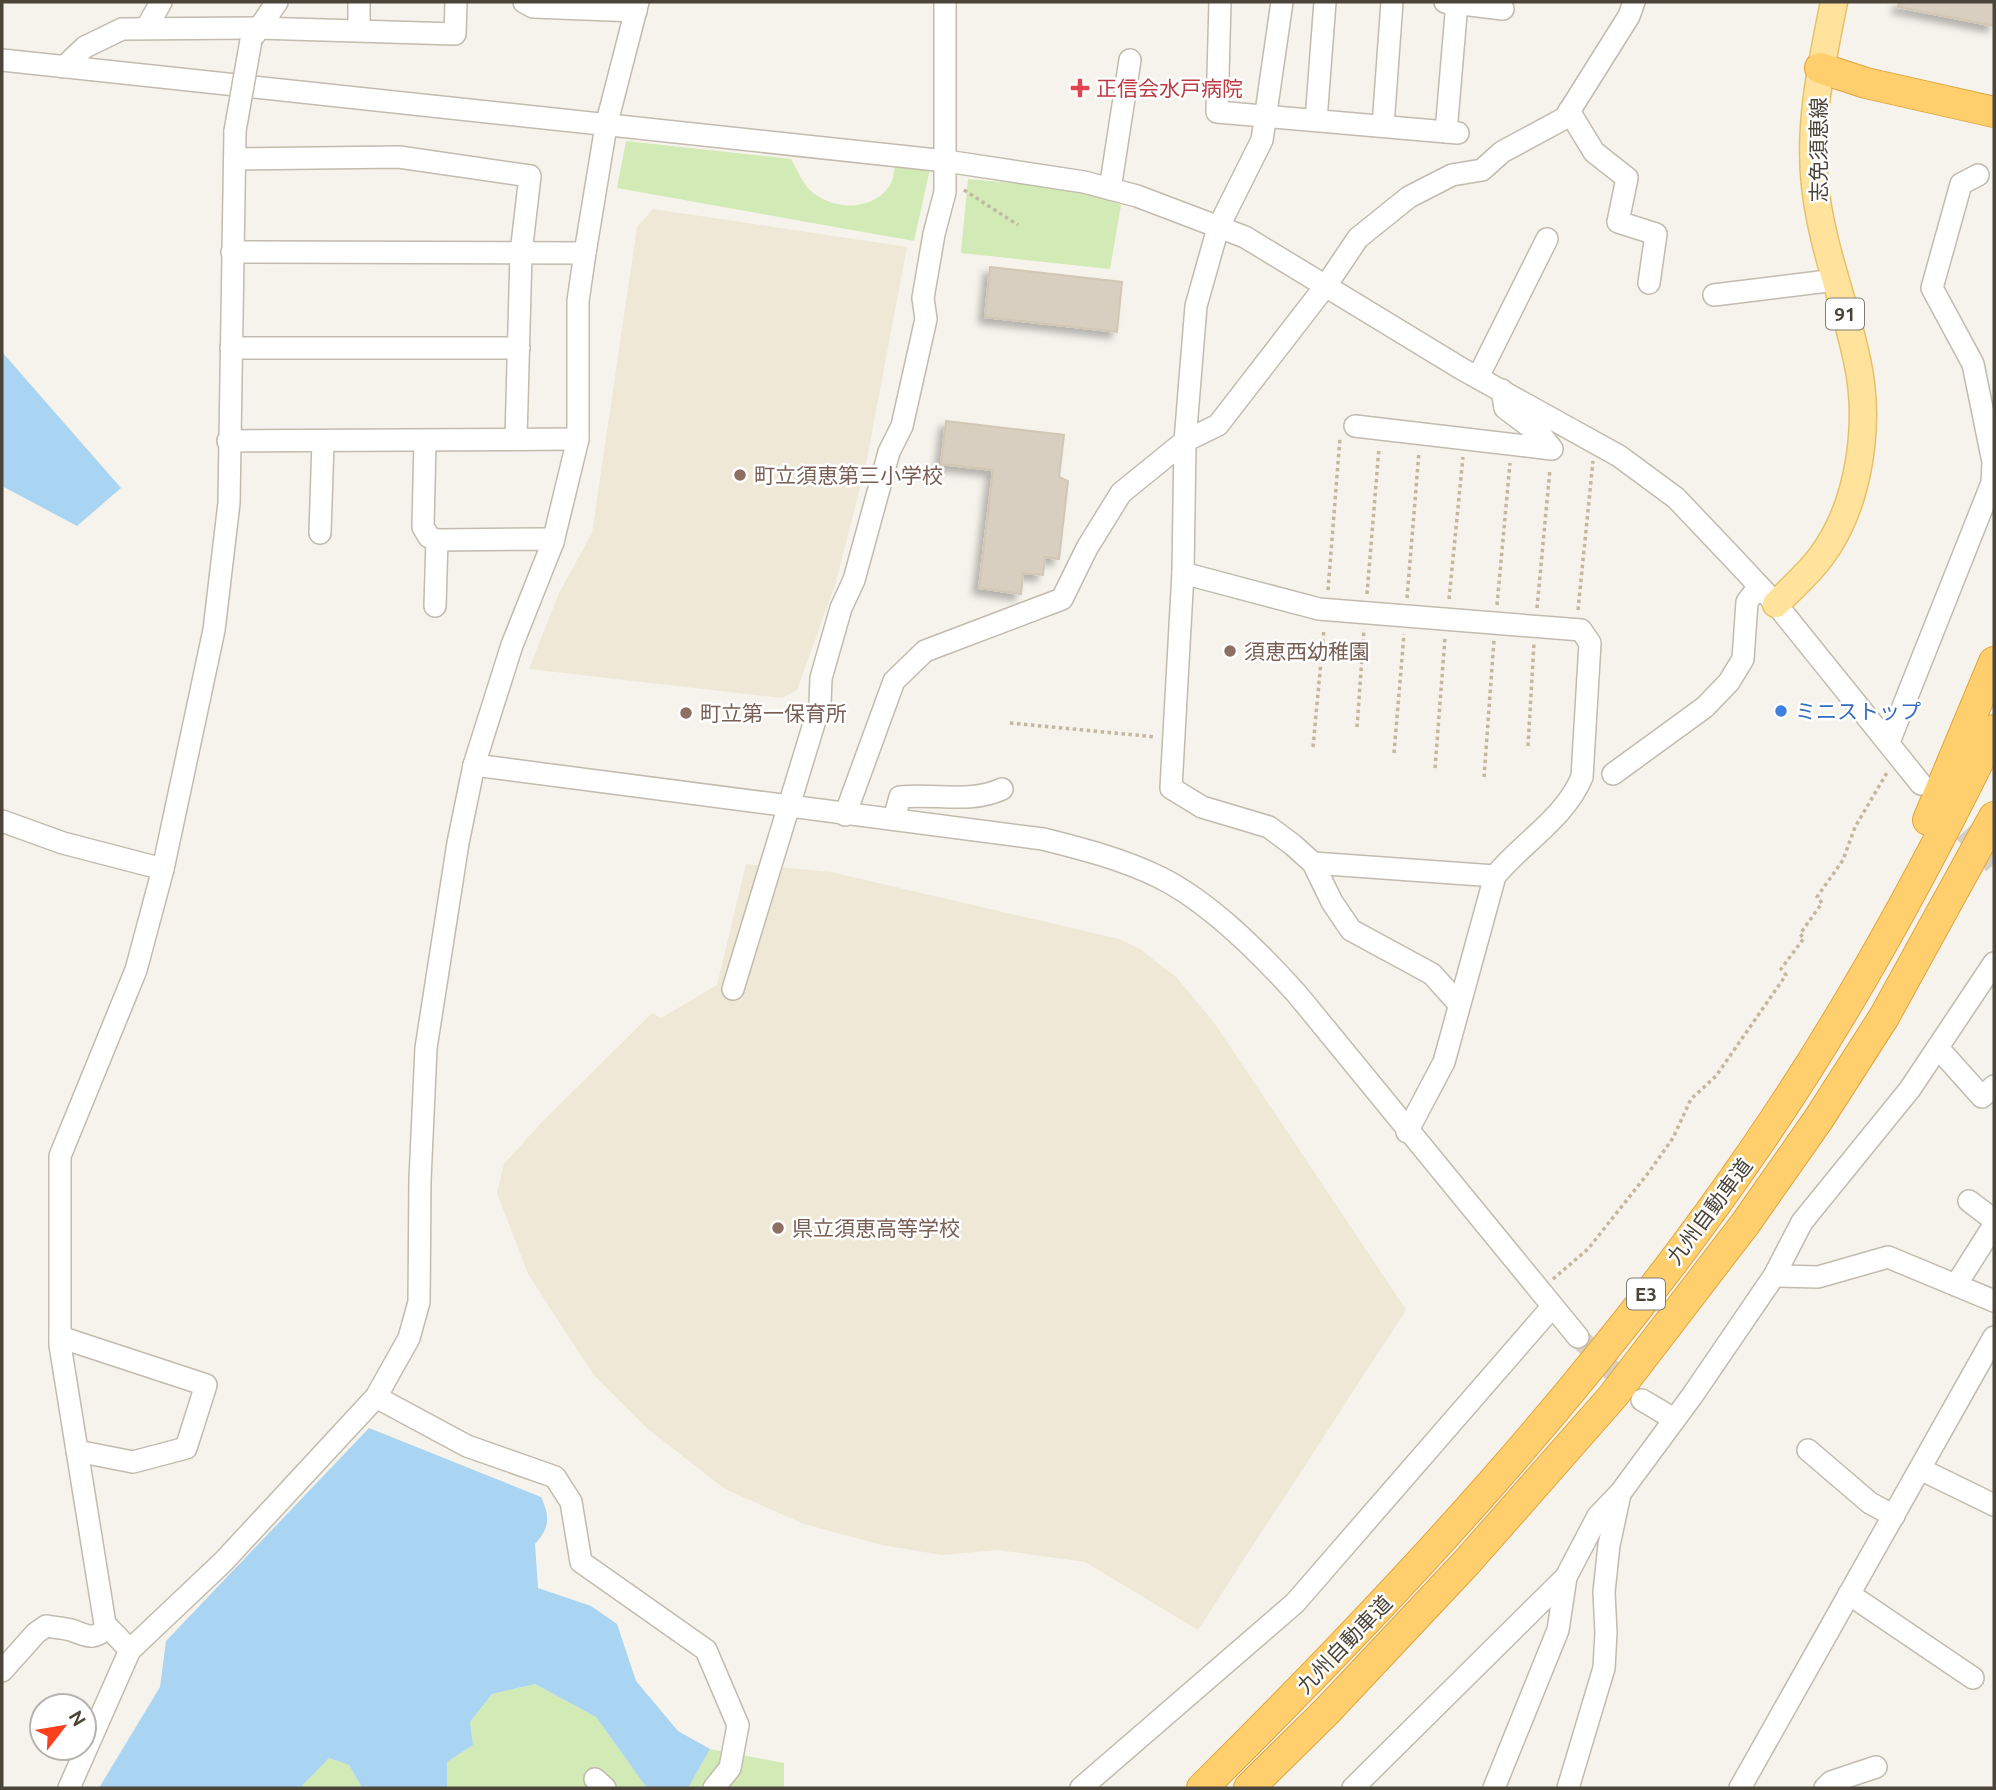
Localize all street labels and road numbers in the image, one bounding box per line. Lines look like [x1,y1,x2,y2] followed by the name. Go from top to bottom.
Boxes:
[1806,98,1830,203] street label: 志免須恵線
[1826,298,1864,330] road number: 91
[1662,1153,1756,1269] street label: 九州自動車道
[1627,1278,1665,1310] road number: E3
[1292,1590,1396,1698] street label: 九州自動車道

